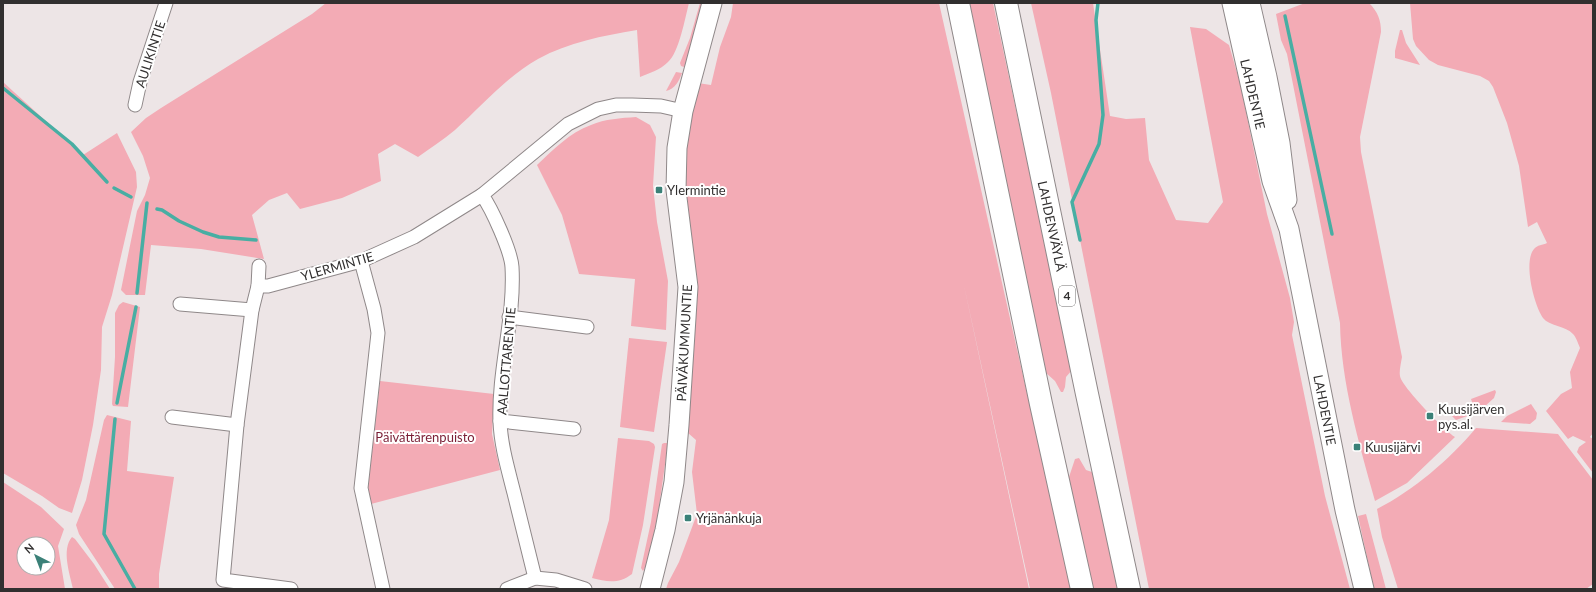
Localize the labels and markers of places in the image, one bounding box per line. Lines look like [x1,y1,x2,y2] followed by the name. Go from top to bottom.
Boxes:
[667,182,726,198] place label: Ylermintie
[654,185,664,195] marker: Ylermintie
[1438,401,1504,432] place label: Kuusijärven pys.al.
[1425,411,1435,421] marker: Kuusijärven pys.al.
[1365,439,1421,455] place label: Kuusijärvi
[1352,442,1362,452] marker: Kuusijärvi
[696,510,762,526] place label: Yrjänänkuja
[683,513,693,523] marker: Yrjänänkuja

